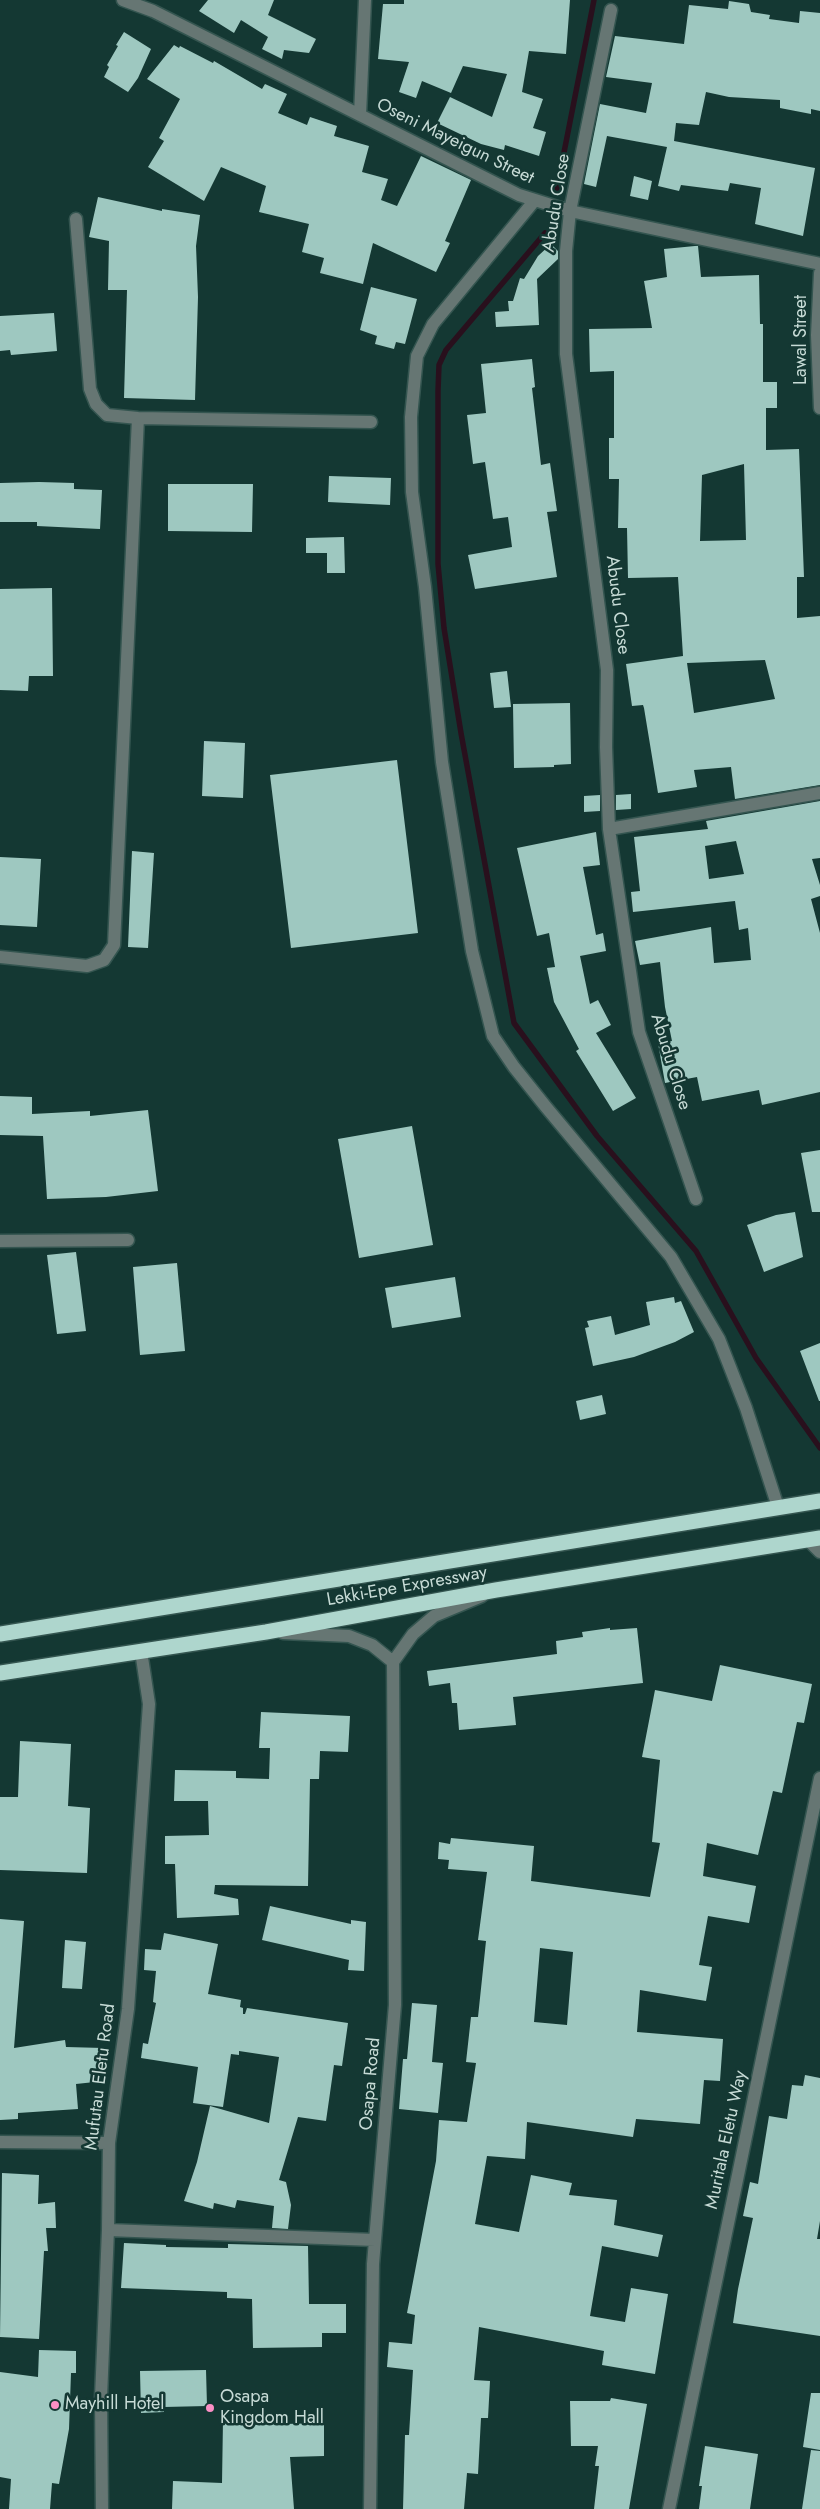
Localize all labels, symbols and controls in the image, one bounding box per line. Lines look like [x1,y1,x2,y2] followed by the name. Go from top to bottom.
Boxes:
[373,94,537,190] street label: Oseni Mayeigun Street
[539,152,575,254] street label: Abudu Close
[791,295,813,385] street label: Lawal Street
[600,554,634,656] street label: Abudu Close
[645,1011,695,1113] street label: Abudu Close
[325,1562,489,1612] street label: Lekki-Epe Expressway
[81,2002,121,2152] street label: Mufutau Eletu Road
[356,2037,386,2131] street label: Osapa Road
[702,2069,752,2211] street label: Muritala Eletu Way
[220,2387,324,2430] place label: Osapa Kingdom Hall
[65,2394,164,2416] place label: Mayhill Hotel
[49,2399,61,2411] marker: Mayhill Hotel
[204,2402,216,2414] marker: Osapa Kingdom Hall

